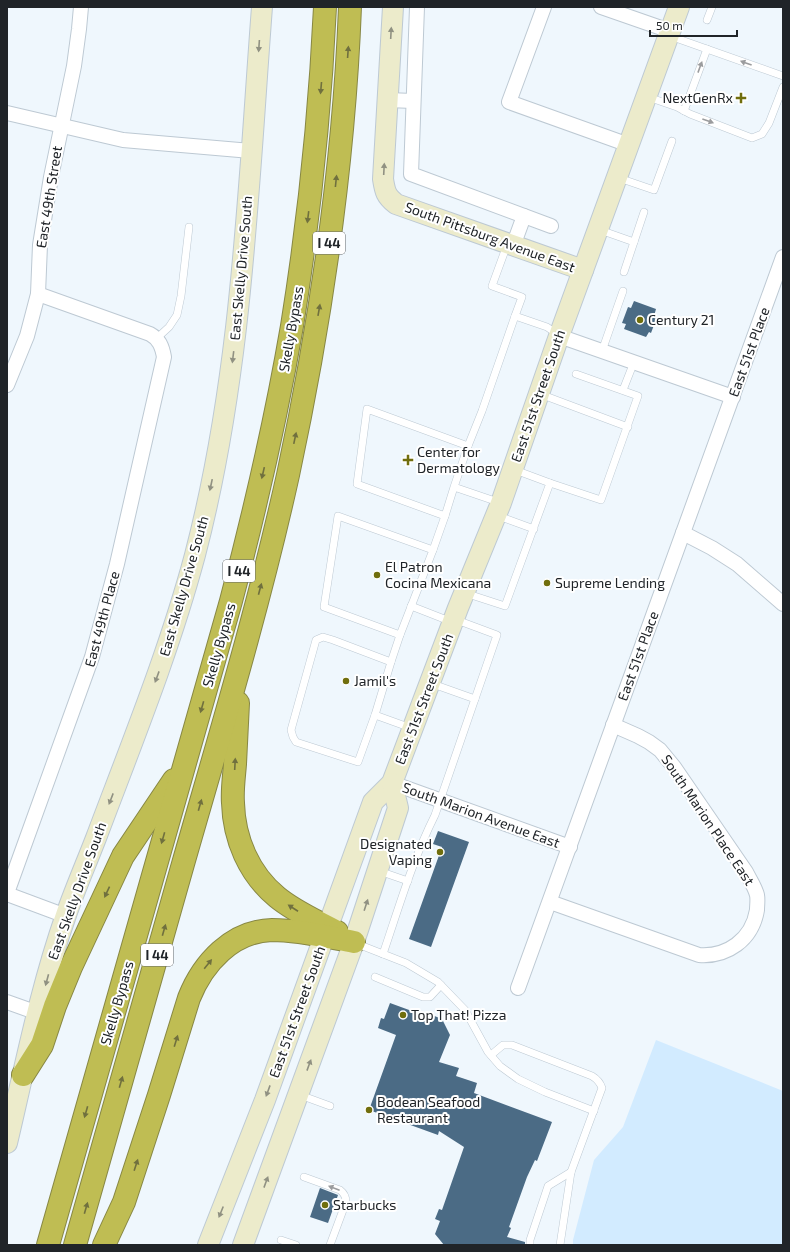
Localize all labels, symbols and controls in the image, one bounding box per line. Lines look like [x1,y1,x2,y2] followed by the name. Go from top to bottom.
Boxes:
[650,12,737,38] scale bar
[656,18,683,32] text: 50 m
[388,27,395,39] one-way arrow
[256,40,263,52] one-way arrow
[344,46,351,58] one-way arrow
[740,59,752,65] one-way arrow
[697,60,703,72] one-way arrow
[317,82,324,94] one-way arrow
[662,89,734,106] place label: NextGenRx
[736,93,746,103] marker: NextGenRx
[702,119,714,125] one-way arrow
[32,145,65,249] street label: East 49th Street
[381,162,387,175] one-way arrow
[333,175,339,187] one-way arrow
[226,195,255,341] street label: East Skelly Drive South
[403,198,578,275] street label: South Pittsburg Avenue East
[304,211,311,223] one-way arrow
[313,232,345,254] road number: I 44
[275,285,306,373] street label: Skelly Bypass
[316,304,322,316] one-way arrow
[724,305,773,399] street label: East 51st Place
[648,311,714,328] place label: Century 21
[635,315,645,325] marker: Century 21
[507,327,568,464] street label: East 51st Street South
[230,351,236,363] one-way arrow
[293,432,299,444] one-way arrow
[417,443,501,476] place label: Center for Dermatology
[402,454,414,466] marker: Center for Dermatology
[260,467,266,479] one-way arrow
[208,479,214,491] one-way arrow
[155,514,212,658] street label: East Skelly Drive South
[385,558,491,591] place label: El Patron Cocina Mexicana
[223,560,255,582] road number: I 44
[81,569,122,669] street label: East 49th Place
[372,570,382,580] marker: El Patron Cocina Mexicana
[555,574,665,591] place label: Supreme Lending
[542,578,552,588] marker: Supreme Lending
[257,583,263,595] one-way arrow
[198,601,239,689] street label: Skelly Bypass
[613,609,662,703] street label: East 51st Place
[391,631,456,767] street label: East 51st Street South
[153,672,159,684] one-way arrow
[354,672,396,689] place label: Jamil's
[341,676,351,686] marker: Jamil's
[199,701,205,713] one-way arrow
[658,751,759,888] street label: South Marion Place East
[231,758,238,770] one-way arrow
[400,778,562,851] street label: South Marion Avenue East
[107,793,113,805] one-way arrow
[197,799,203,812] one-way arrow
[44,820,109,962] street label: East Skelly Drive South
[160,832,166,845] one-way arrow
[360,835,432,868] place label: Designated Vaping
[435,847,445,857] marker: Designated Vaping
[104,886,110,897] one-way arrow
[363,899,369,911] one-way arrow
[288,905,299,912] one-way arrow
[161,924,167,936] one-way arrow
[141,944,173,966] road number: I 44
[265,944,328,1080] street label: East 51st Street South
[96,959,137,1047] street label: Skelly Bypass
[204,959,213,969] one-way arrow
[44,974,50,986] one-way arrow
[411,1006,506,1023] place label: Top That! Pizza
[398,1010,408,1020] marker: Top That! Pizza
[173,1035,179,1047] one-way arrow
[306,1059,312,1071] one-way arrow
[118,1076,124,1088] one-way arrow
[265,1086,271,1098] one-way arrow
[377,1093,480,1126] place label: Bodean Seafood Restaurant
[364,1105,374,1115] marker: Bodean Seafood Restaurant
[83,1106,89,1118] one-way arrow
[134,1159,140,1171] one-way arrow
[263,1176,269,1188] one-way arrow
[327,1184,339,1190] one-way arrow
[333,1196,396,1213] place label: Starbucks
[320,1200,330,1210] marker: Starbucks
[83,1201,89,1213] one-way arrow
[217,1207,223,1219] one-way arrow

